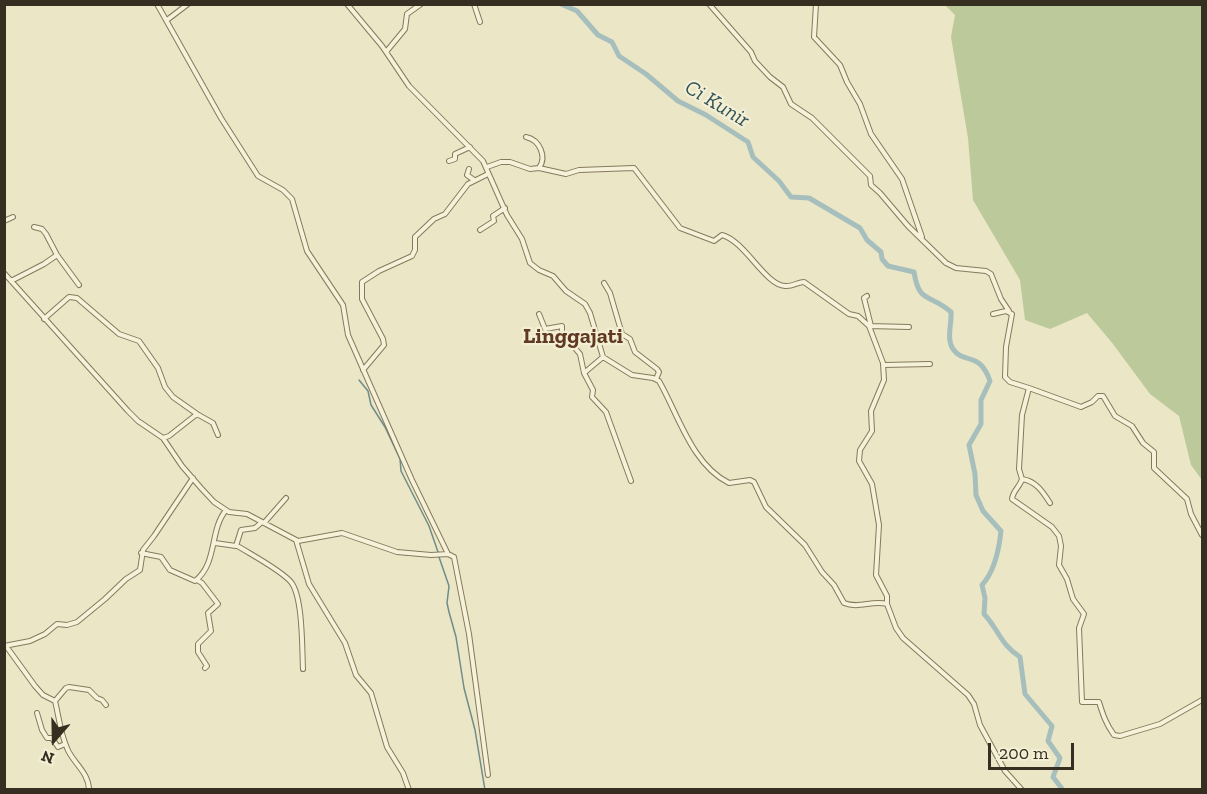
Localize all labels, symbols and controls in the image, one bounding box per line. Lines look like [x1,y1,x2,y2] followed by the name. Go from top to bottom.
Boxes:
[680,75,754,133] water label: Ci Kunir
[523,324,623,350] district label: Linggajati
[24,710,84,770] north arrow
[991,731,1076,769] scale bar
[999,742,1049,764] text: 200 m
[39,746,57,768] text: N

